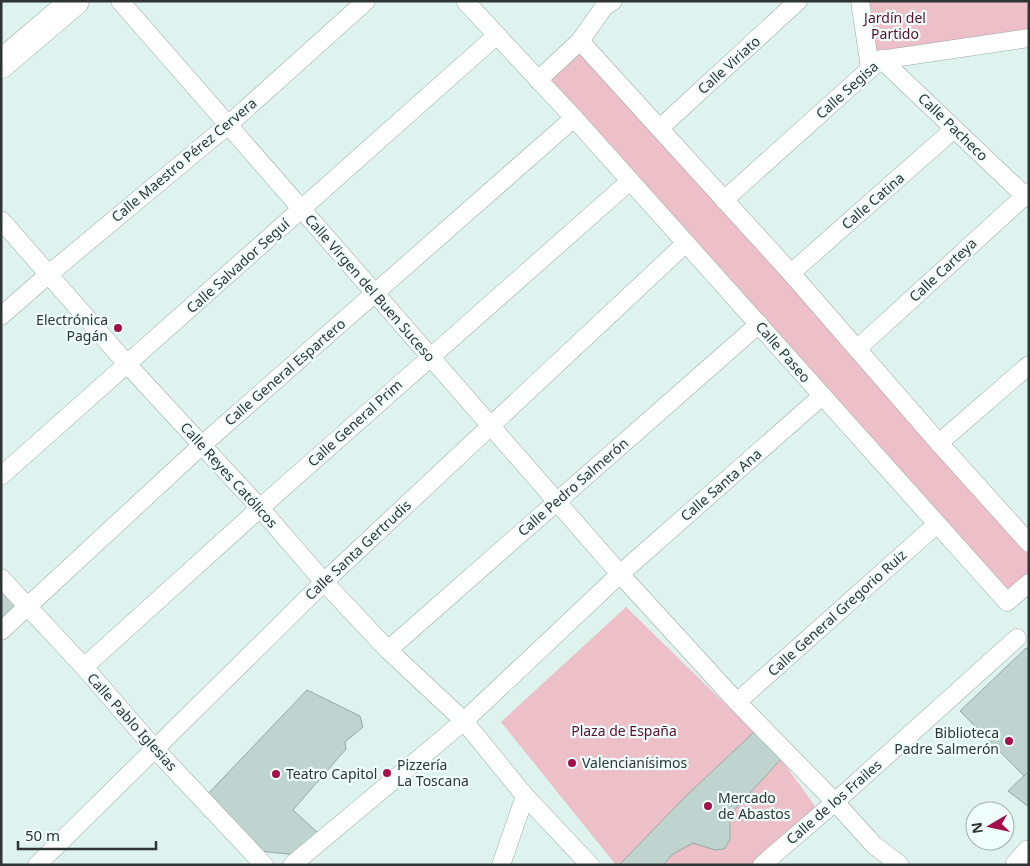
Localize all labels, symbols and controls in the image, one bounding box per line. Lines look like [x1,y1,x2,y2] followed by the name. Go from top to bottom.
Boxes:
[862,8,926,43] park label: Jardín del Partido
[693,31,764,98] street label: Calle Viriato
[811,57,882,123] street label: Calle Segisa
[914,88,992,165] street label: Calle Pacheco
[107,93,260,226] street label: Calle Maestro Pérez Cervera
[837,168,908,233] street label: Calle Catina
[301,210,440,366] street label: Calle Virgen del Buen Suceso
[182,214,294,317] street label: Calle Salvador Seguí
[905,233,980,306] street label: Calle Carteya
[36,310,108,345] place label: Electrónica Pagán
[220,314,349,429] street label: Calle General Espartero
[752,317,815,386] street label: Calle Paseo
[112,322,124,334] marker: Electrónica Pagán
[303,375,406,470] street label: Calle General Prim
[177,418,282,532] street label: Calle Reyes Católicos
[513,433,632,540] street label: Calle Pedro Salmerón
[676,444,765,525] street label: Calle Santa Ana
[301,495,415,604] street label: Calle Santa Gertrudis
[763,545,910,680] street label: Calle General Gregorio Ruiz
[83,669,182,775] street label: Calle Pablo Iglesias
[571,721,677,740] park label: Plaza de España
[894,723,999,758] place label: Biblioteca Padre Salmerón
[1003,735,1015,747] marker: Biblioteca Padre Salmerón
[582,753,687,772] place label: Valencianísimos
[397,755,469,790] place label: Pizzería La Toscana
[782,755,886,848] street label: Calle de los Frailes
[566,757,578,769] marker: Valencianísimos
[286,764,377,783] place label: Teatro Capitol
[381,767,393,779] marker: Pizzería La Toscana
[270,768,282,780] marker: Teatro Capitol
[718,788,791,823] place label: Mercado de Abastos
[702,800,714,812] marker: Mercado de Abastos
[965,801,1015,851] north arrow
[18,818,155,850] scale bar
[966,821,987,835] text: N
[25,825,60,845] text: 50 m

